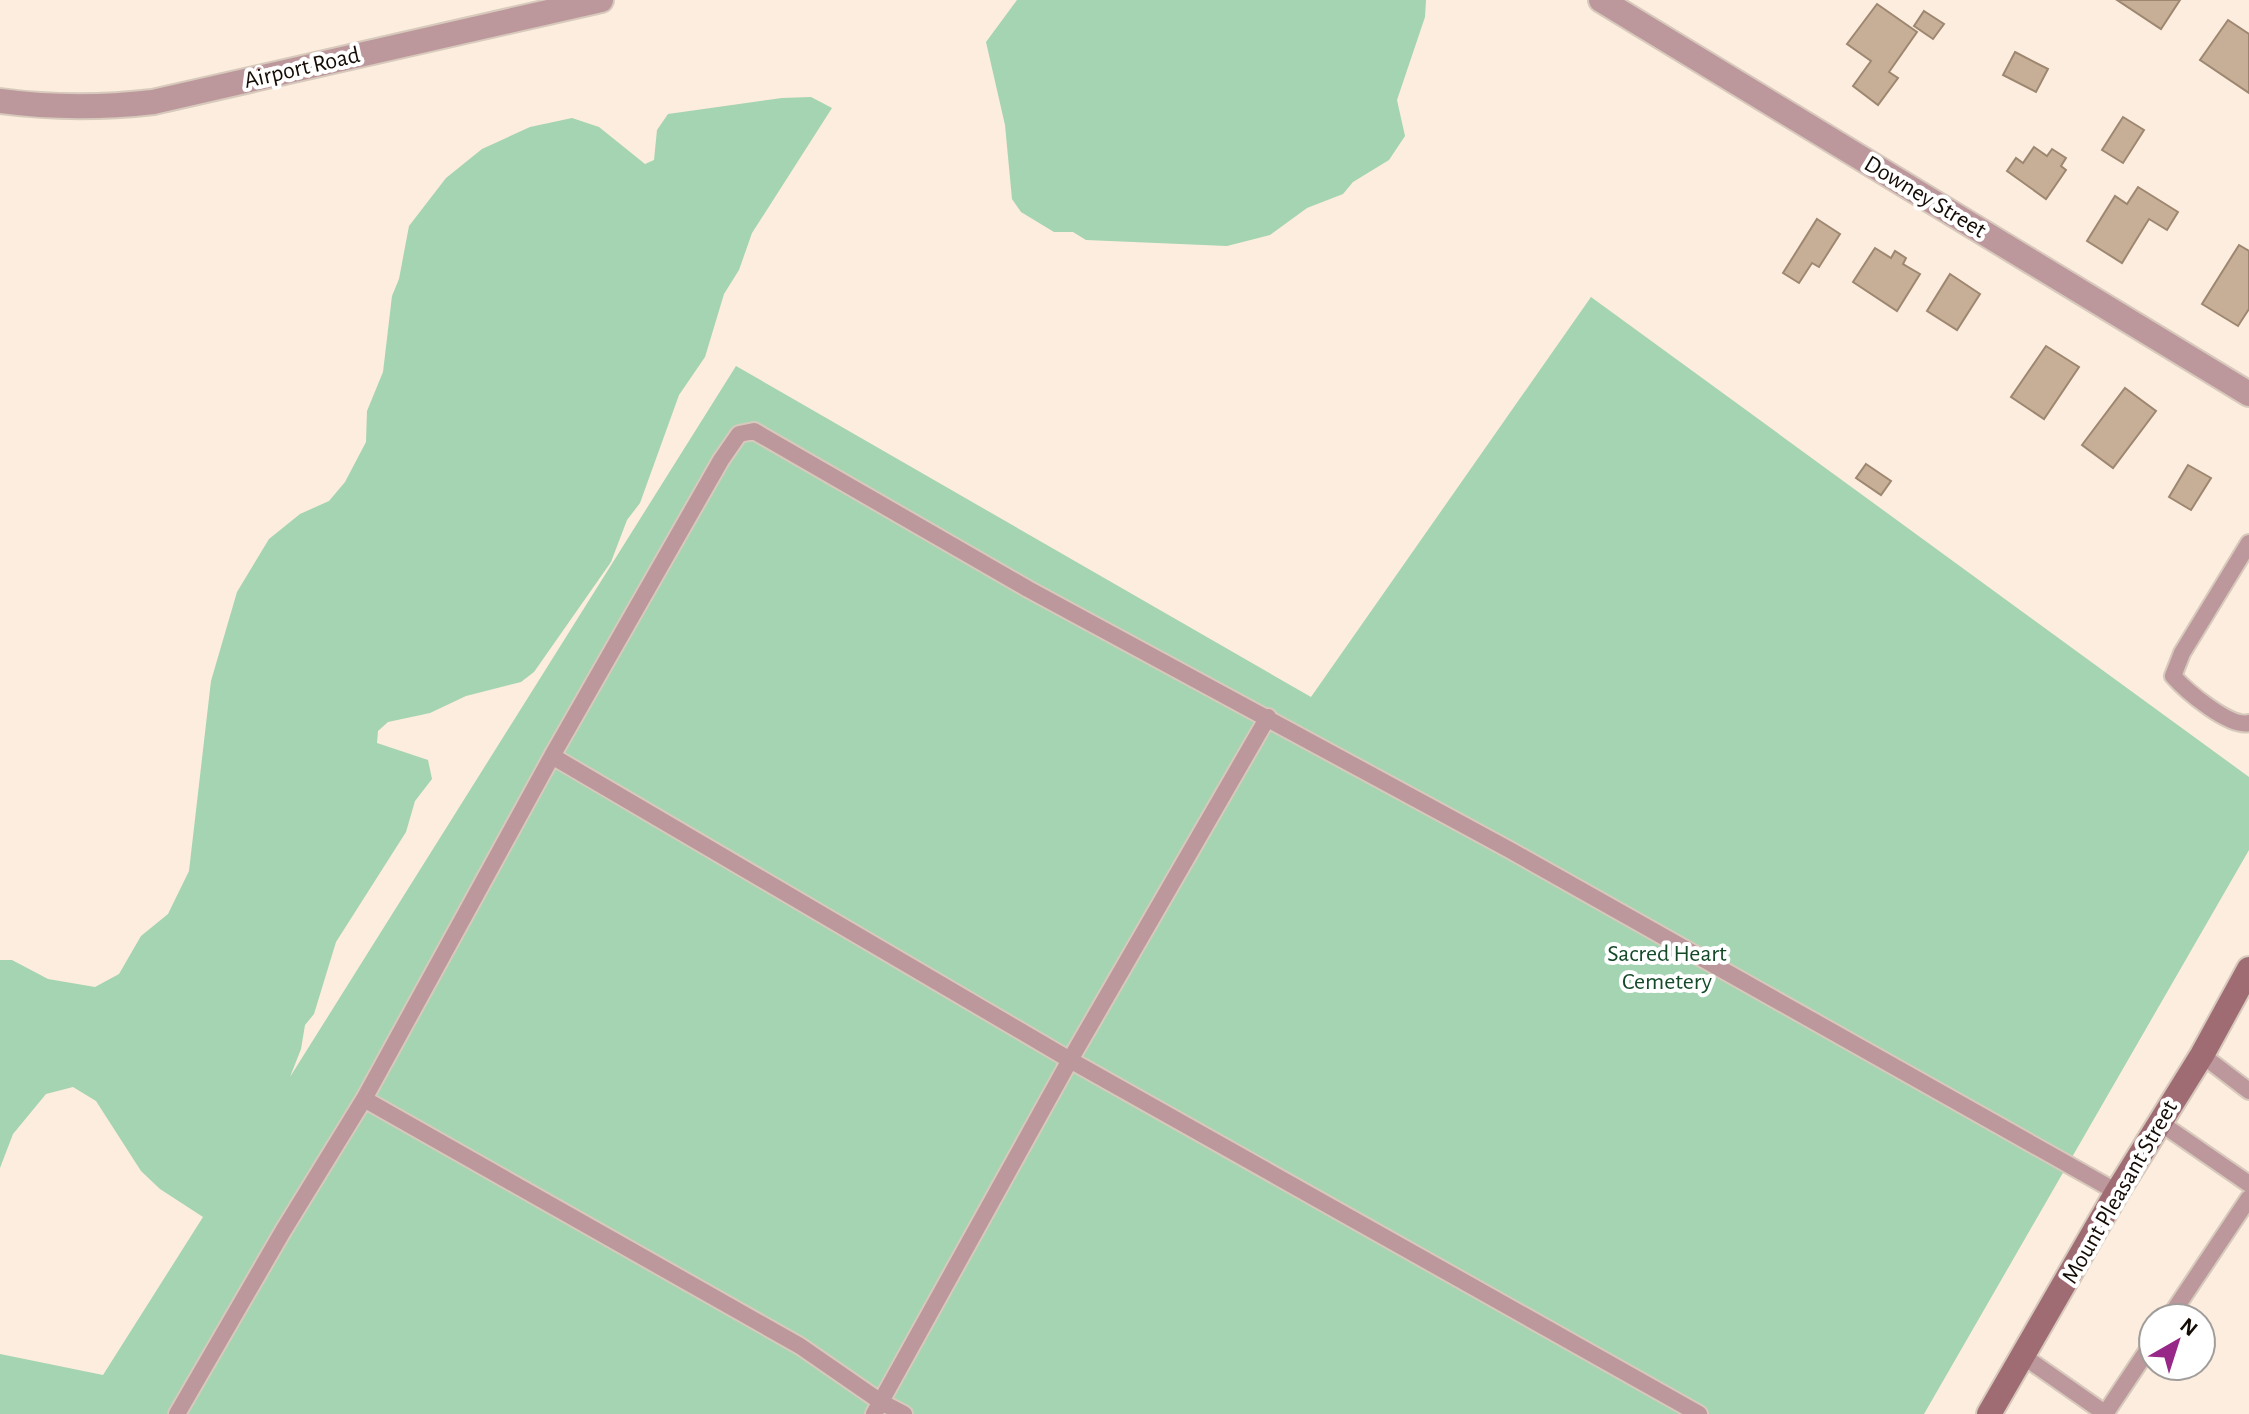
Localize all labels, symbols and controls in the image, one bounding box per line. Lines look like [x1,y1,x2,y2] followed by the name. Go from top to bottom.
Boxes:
[242,43,362,93] street label: Airport Road
[1860,151,1990,243] street label: Downey Street
[1607,942,1727,994] park label: Sacred Heart Cemetery
[2058,1096,2182,1288] street label: Mount Pleasant Street
[2137,1302,2217,1382] north arrow
[2176,1314,2202,1341] text: N

